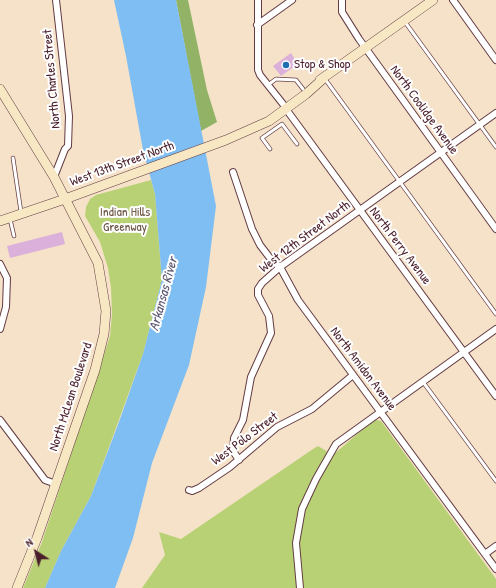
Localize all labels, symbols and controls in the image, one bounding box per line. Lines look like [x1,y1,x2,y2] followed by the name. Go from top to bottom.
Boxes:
[40,29,64,129] street label: North Charles Street
[294,57,350,73] place label: Stop & Shop
[281,60,291,70] marker: Stop & Shop
[387,63,461,157] street label: North Coolidge Avenue
[68,138,176,190] street label: West 13th Street North
[256,198,354,276] street label: West 12th Street North
[366,204,434,288] street label: North Perry Avenue
[100,205,150,236] park label: Indian Hills Greenway
[146,255,182,333] water label: Arkansas River
[327,324,399,414] street label: North Amidon Avenue
[46,341,96,453] street label: North McLean Boulevard
[209,409,281,469] street label: West Polo Street
[16,532,56,572] north arrow
[22,535,35,550] text: N

